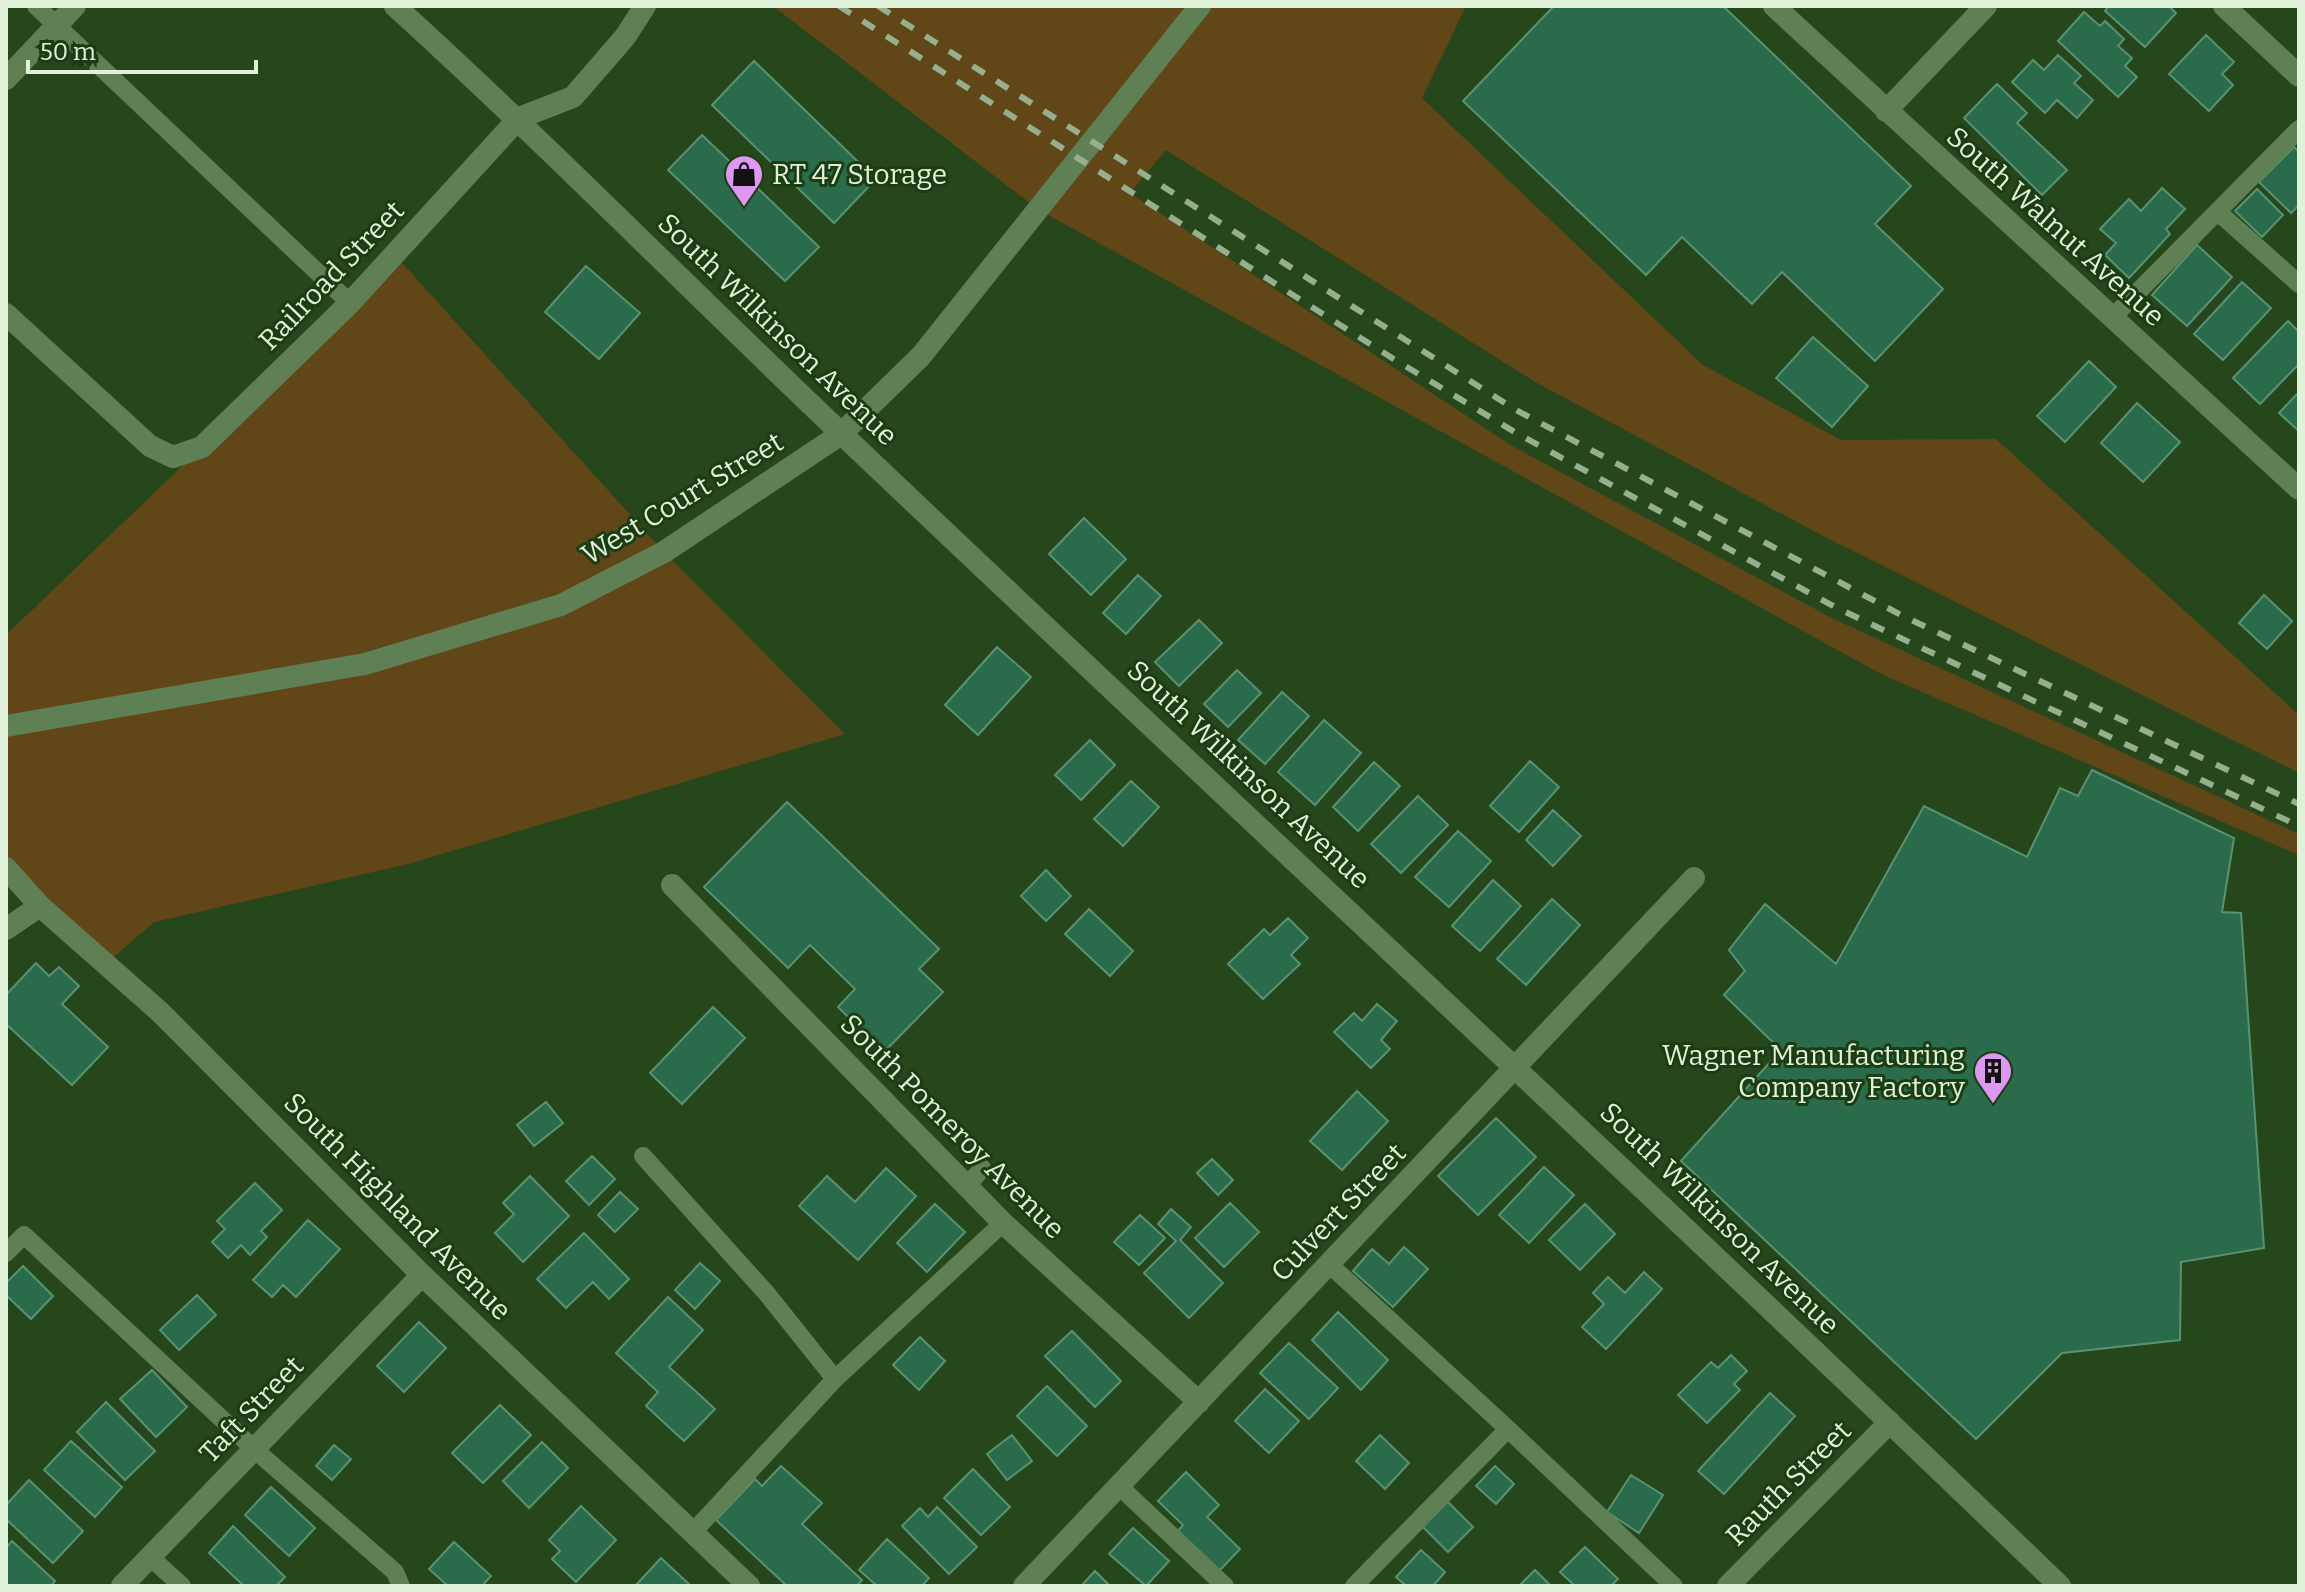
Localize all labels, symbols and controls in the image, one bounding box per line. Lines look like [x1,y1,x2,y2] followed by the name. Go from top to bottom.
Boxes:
[28,24,256,74] scale bar
[40,38,96,66] text: 50 m
[1940,120,2171,333] street label: South Walnut Avenue
[723,153,765,208] shop icon: RT 47 Storage
[772,158,947,191] place label: RT 47 Storage
[252,194,411,357] street label: Railroad Street
[651,207,904,452] street label: South Wilkinson Avenue
[576,425,789,572] street label: West Court Street
[1121,653,1377,895] street label: South Wilkinson Avenue
[834,1007,1072,1245] street label: South Pomeroy Avenue
[1662,1039,1965,1104] place label: Wagner Manufacturing Company Factory
[1972,1050,2014,1105] building icon: Wagner Manufacturing Company Factory
[277,1086,518,1327] street label: South Highland Avenue
[1593,1096,1846,1341] street label: South Wilkinson Avenue
[1264,1137,1412,1288] street label: Culvert Street
[193,1349,310,1469] street label: Taft Street
[1719,1414,1857,1552] street label: Rauth Street

